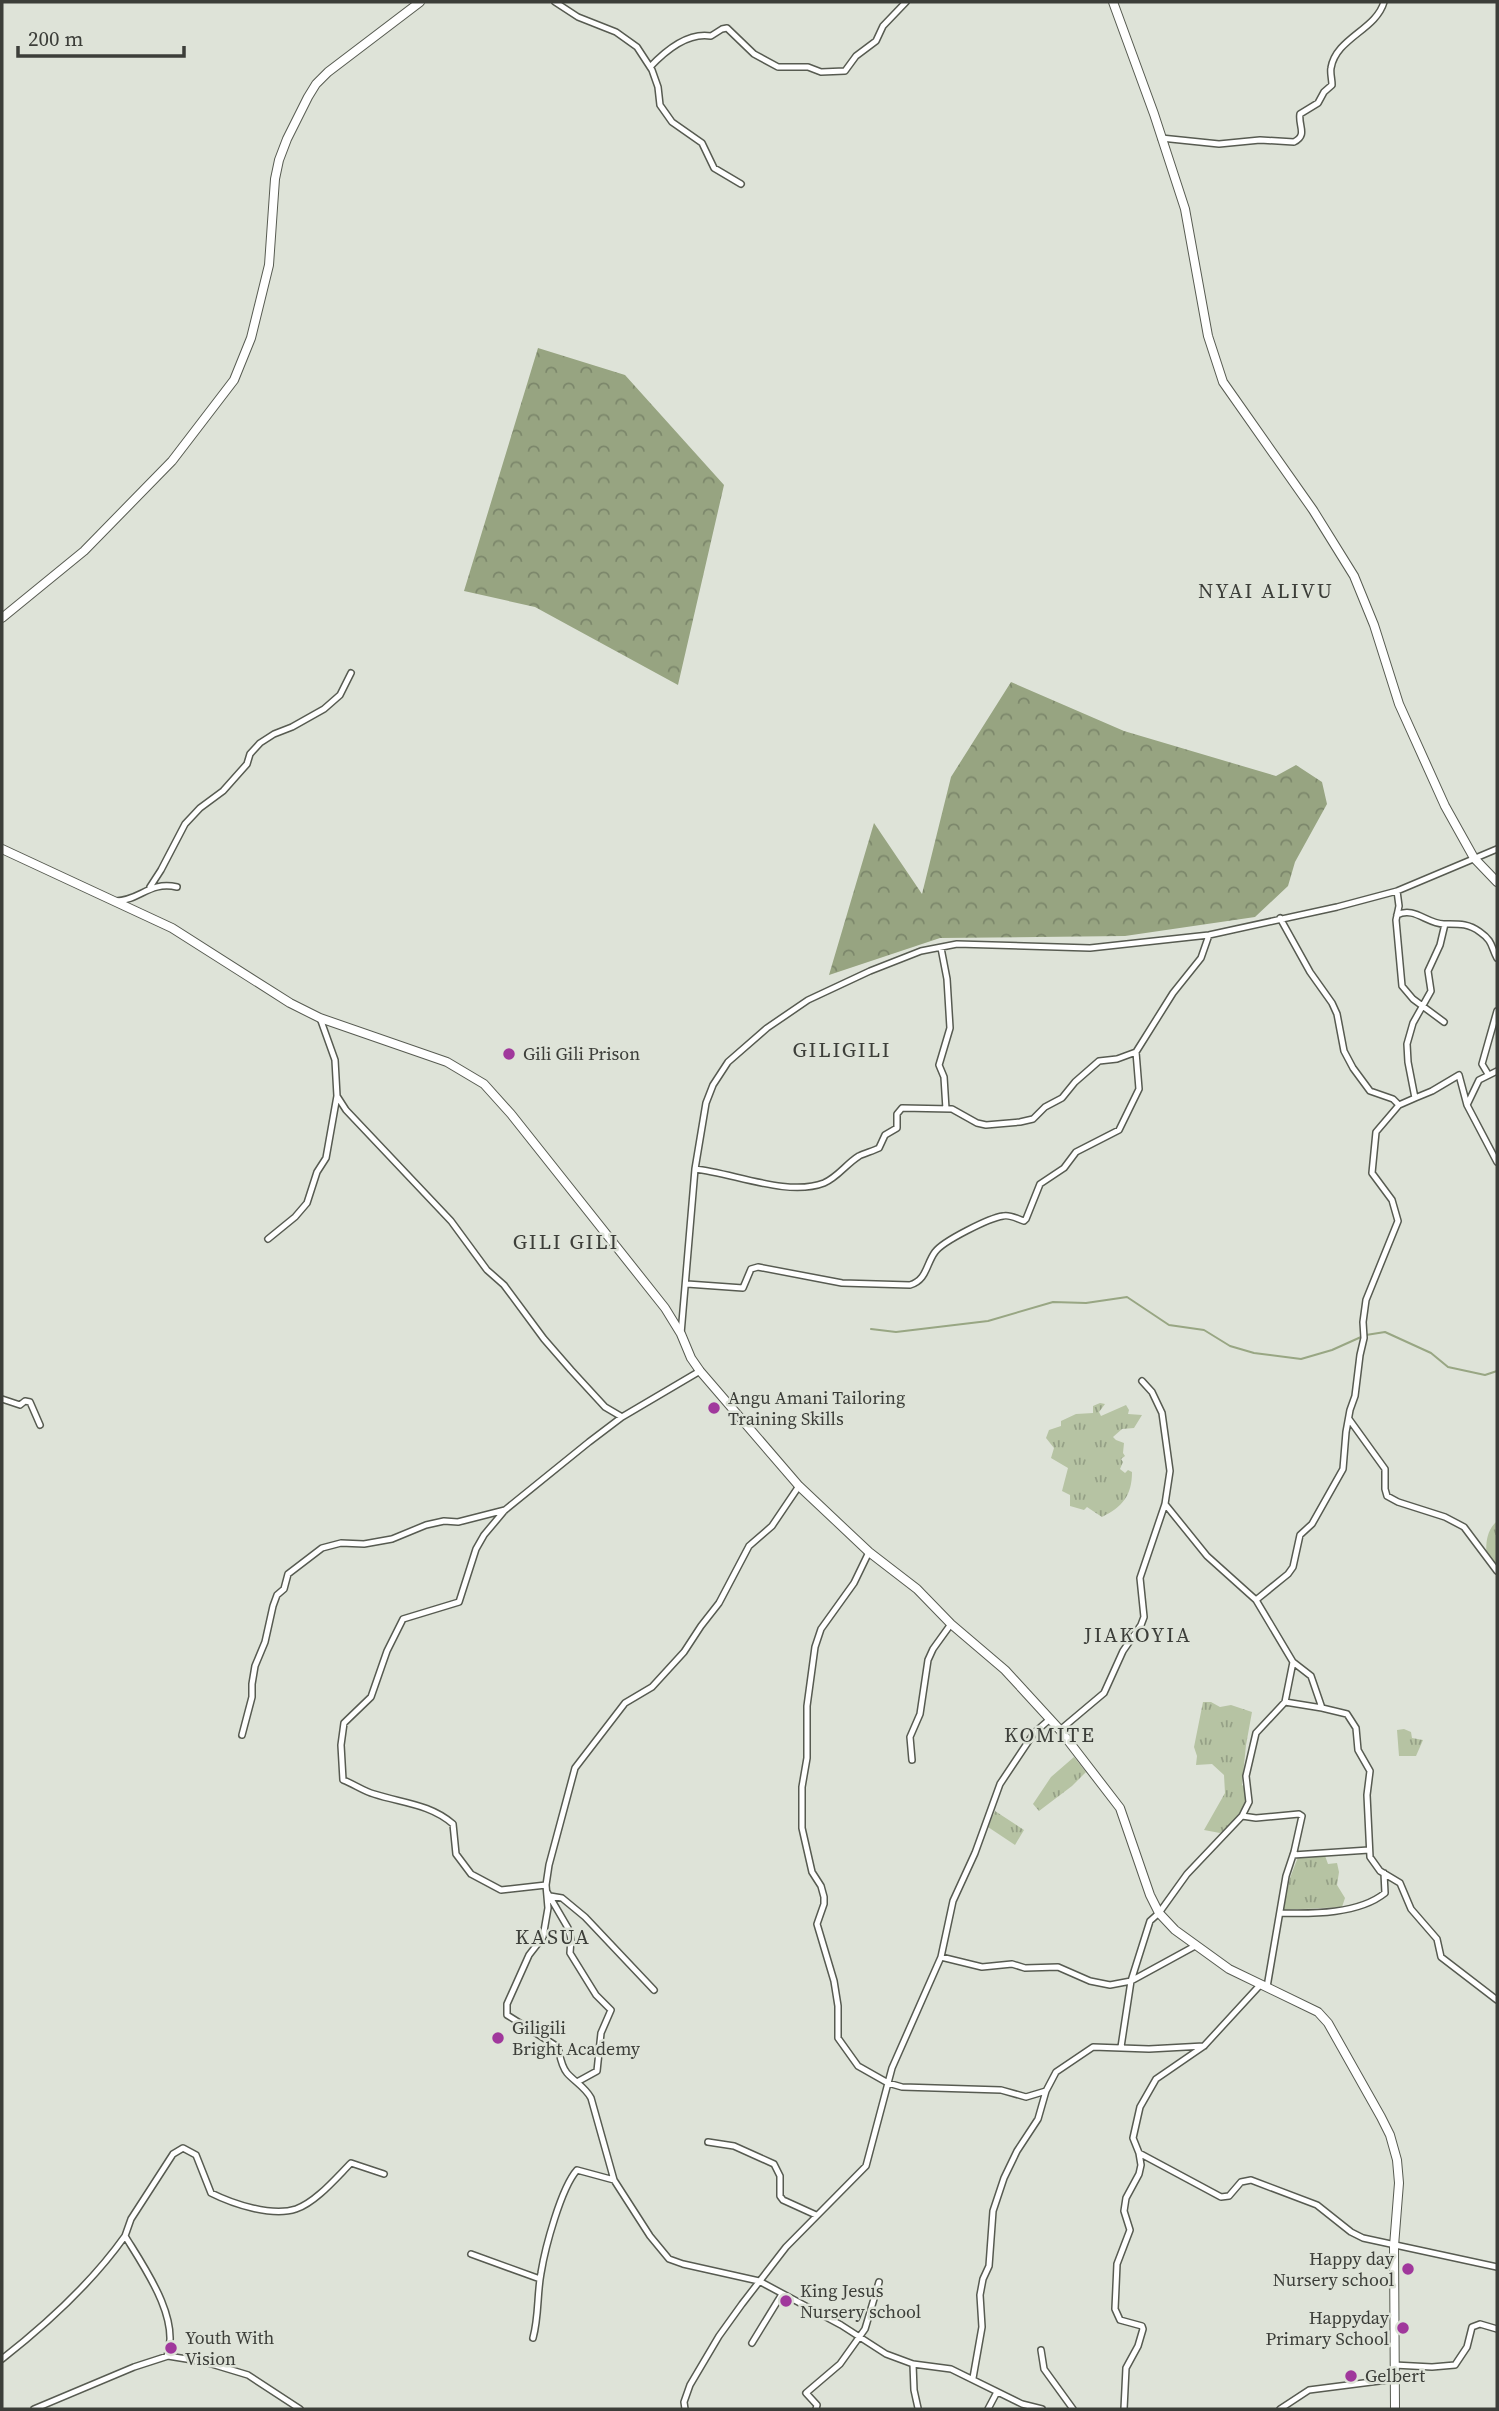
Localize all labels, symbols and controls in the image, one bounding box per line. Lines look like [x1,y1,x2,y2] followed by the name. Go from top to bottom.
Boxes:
[18,14,184,58] scale bar
[28,24,83,53] text: 200 m
[1198,576,1334,605] district label: NYAI ALIVU
[792,1035,892,1064] district label: GILIGILI
[523,1041,640,1066] place label: Gili Gili Prison
[501,1046,517,1062] marker: Gili Gili Prison
[513,1227,619,1256] district label: GILI GILI
[728,1385,905,1431] place label: Angu Amani Tailoring Training Skills
[706,1400,722,1416] marker: Angu Amani Tailoring Training Skills
[1083,1620,1192,1649] district label: JIAKOYIA
[1004,1720,1096,1749] district label: KOMITE
[515,1922,591,1951] district label: KASUA
[512,2015,641,2061] place label: Giligili Bright Academy
[490,2030,506,2046] marker: Giligili Bright Academy
[1273,2246,1395,2292] place label: Happy day Nursery school
[1400,2261,1416,2277] marker: Happy day Nursery school
[800,2278,921,2324] place label: King Jesus Nursery school
[778,2293,794,2309] marker: King Jesus Nursery school
[1266,2305,1390,2351] place label: Happyday Primary School
[1395,2320,1411,2336] marker: Happyday Primary School
[185,2325,274,2371] place label: Youth With Vision
[163,2340,179,2356] marker: Youth With Vision
[1365,2363,1425,2388] place label: Gelbert
[1343,2368,1359,2384] marker: Gelbert

